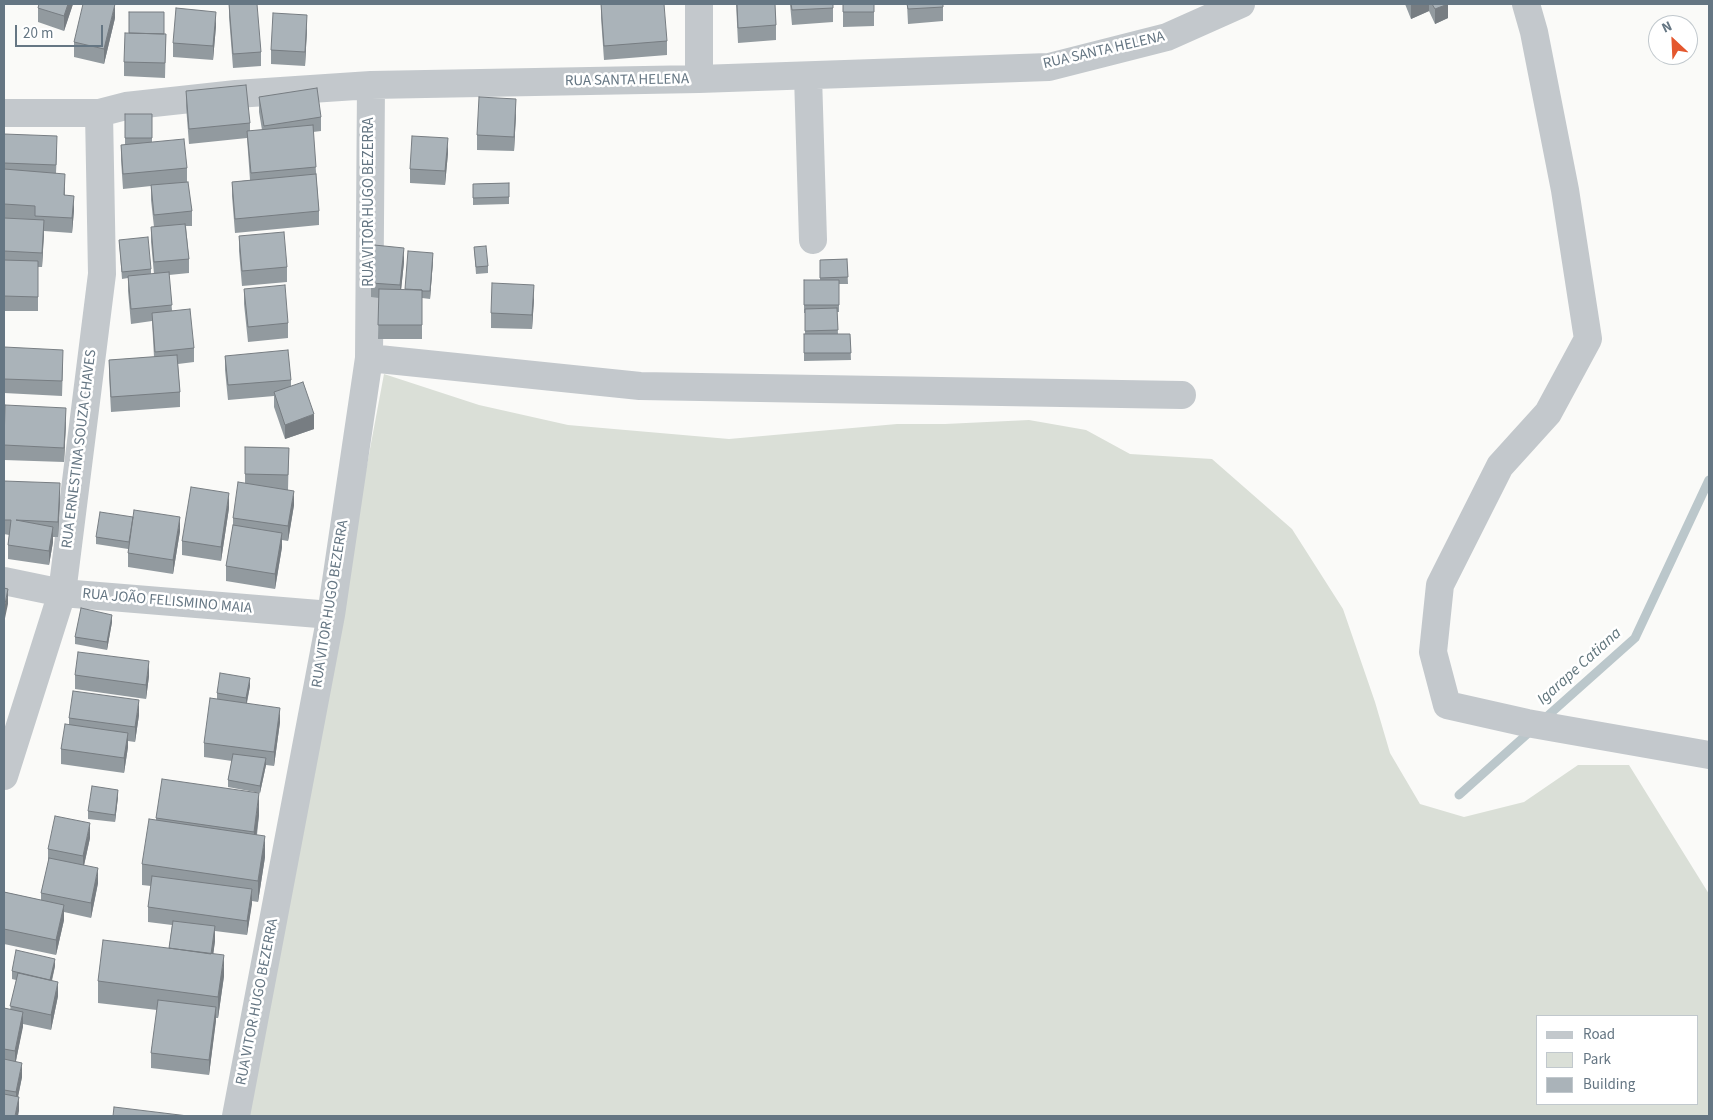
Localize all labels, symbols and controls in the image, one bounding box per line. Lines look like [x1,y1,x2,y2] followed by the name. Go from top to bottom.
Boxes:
[18,15,105,47] scale bar
[1648,15,1698,65] north arrow
[1659,16,1676,38] text: N
[23,23,53,44] text: 20 m
[1041,28,1167,74] street label: RUA SANTA HELENA
[565,71,689,91] street label: RUA SANTA HELENA
[361,117,379,287] street label: RUA VITOR HUGO BEZERRA
[59,348,101,550] street label: RUA ERNESTINA SOUZA CHAVES
[309,519,353,689] street label: RUA VITOR HUGO BEZERRA
[81,586,253,618] street label: RUA JOÃO FELISMINO MAIA
[1534,624,1626,710] water label: Igarape Catiana
[233,917,283,1087] street label: RUA VITOR HUGO BEZERRA
[1536,1015,1698,1105] legend
[1583,1024,1615,1045] text: Road
[1583,1049,1611,1070] text: Park
[1583,1074,1635,1095] text: Building

